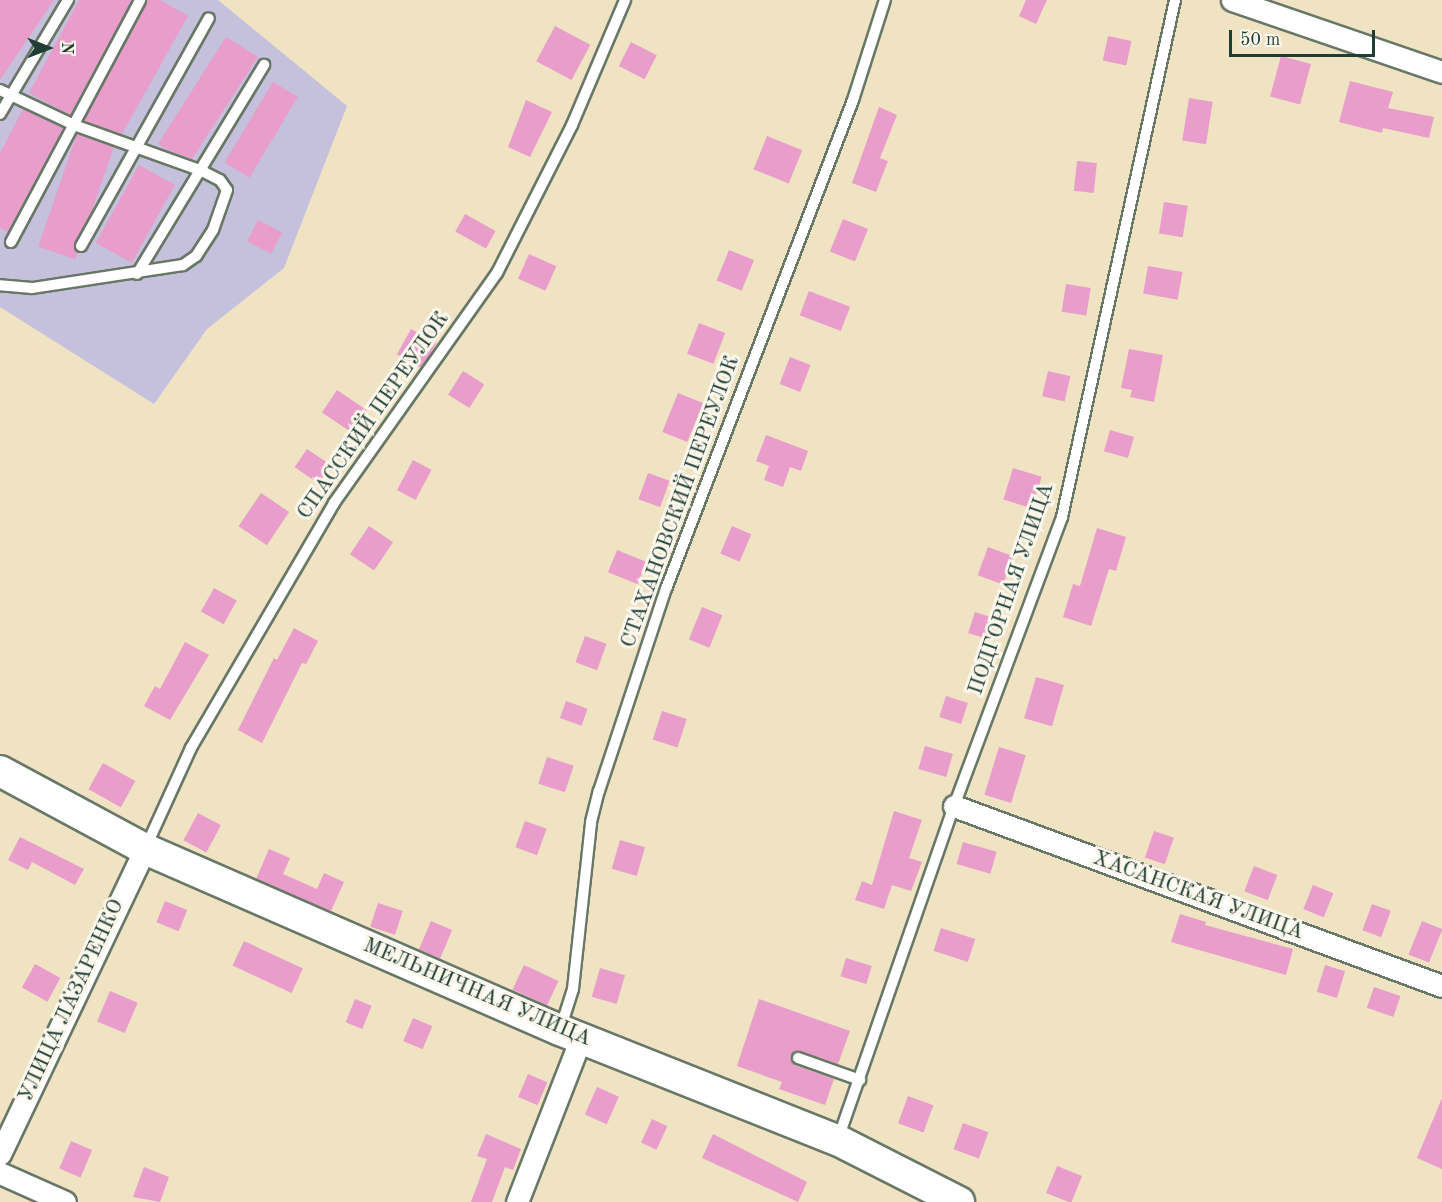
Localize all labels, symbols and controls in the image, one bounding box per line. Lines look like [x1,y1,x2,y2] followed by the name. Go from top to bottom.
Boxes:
[18,18,78,78] north arrow
[1232,18,1378,56] scale bar
[1240,31,1280,49] text: 50 m
[58,42,74,54] text: N
[293,307,455,525] street label: СПАССКИЙ ПЕРЕУЛОК
[616,352,746,652] street label: СТАХАНОВСКИЙ ПЕРЕУЛОК
[964,480,1060,698] street label: ПОДГОРНАЯ УЛИЦА
[1089,846,1307,946] street label: ХАСАНСКАЯ УЛИЦА
[14,896,130,1106] street label: УЛИЦА ЛАЗАРЕНКО
[359,933,595,1053] street label: МЕЛЬНИЧНАЯ УЛИЦА

